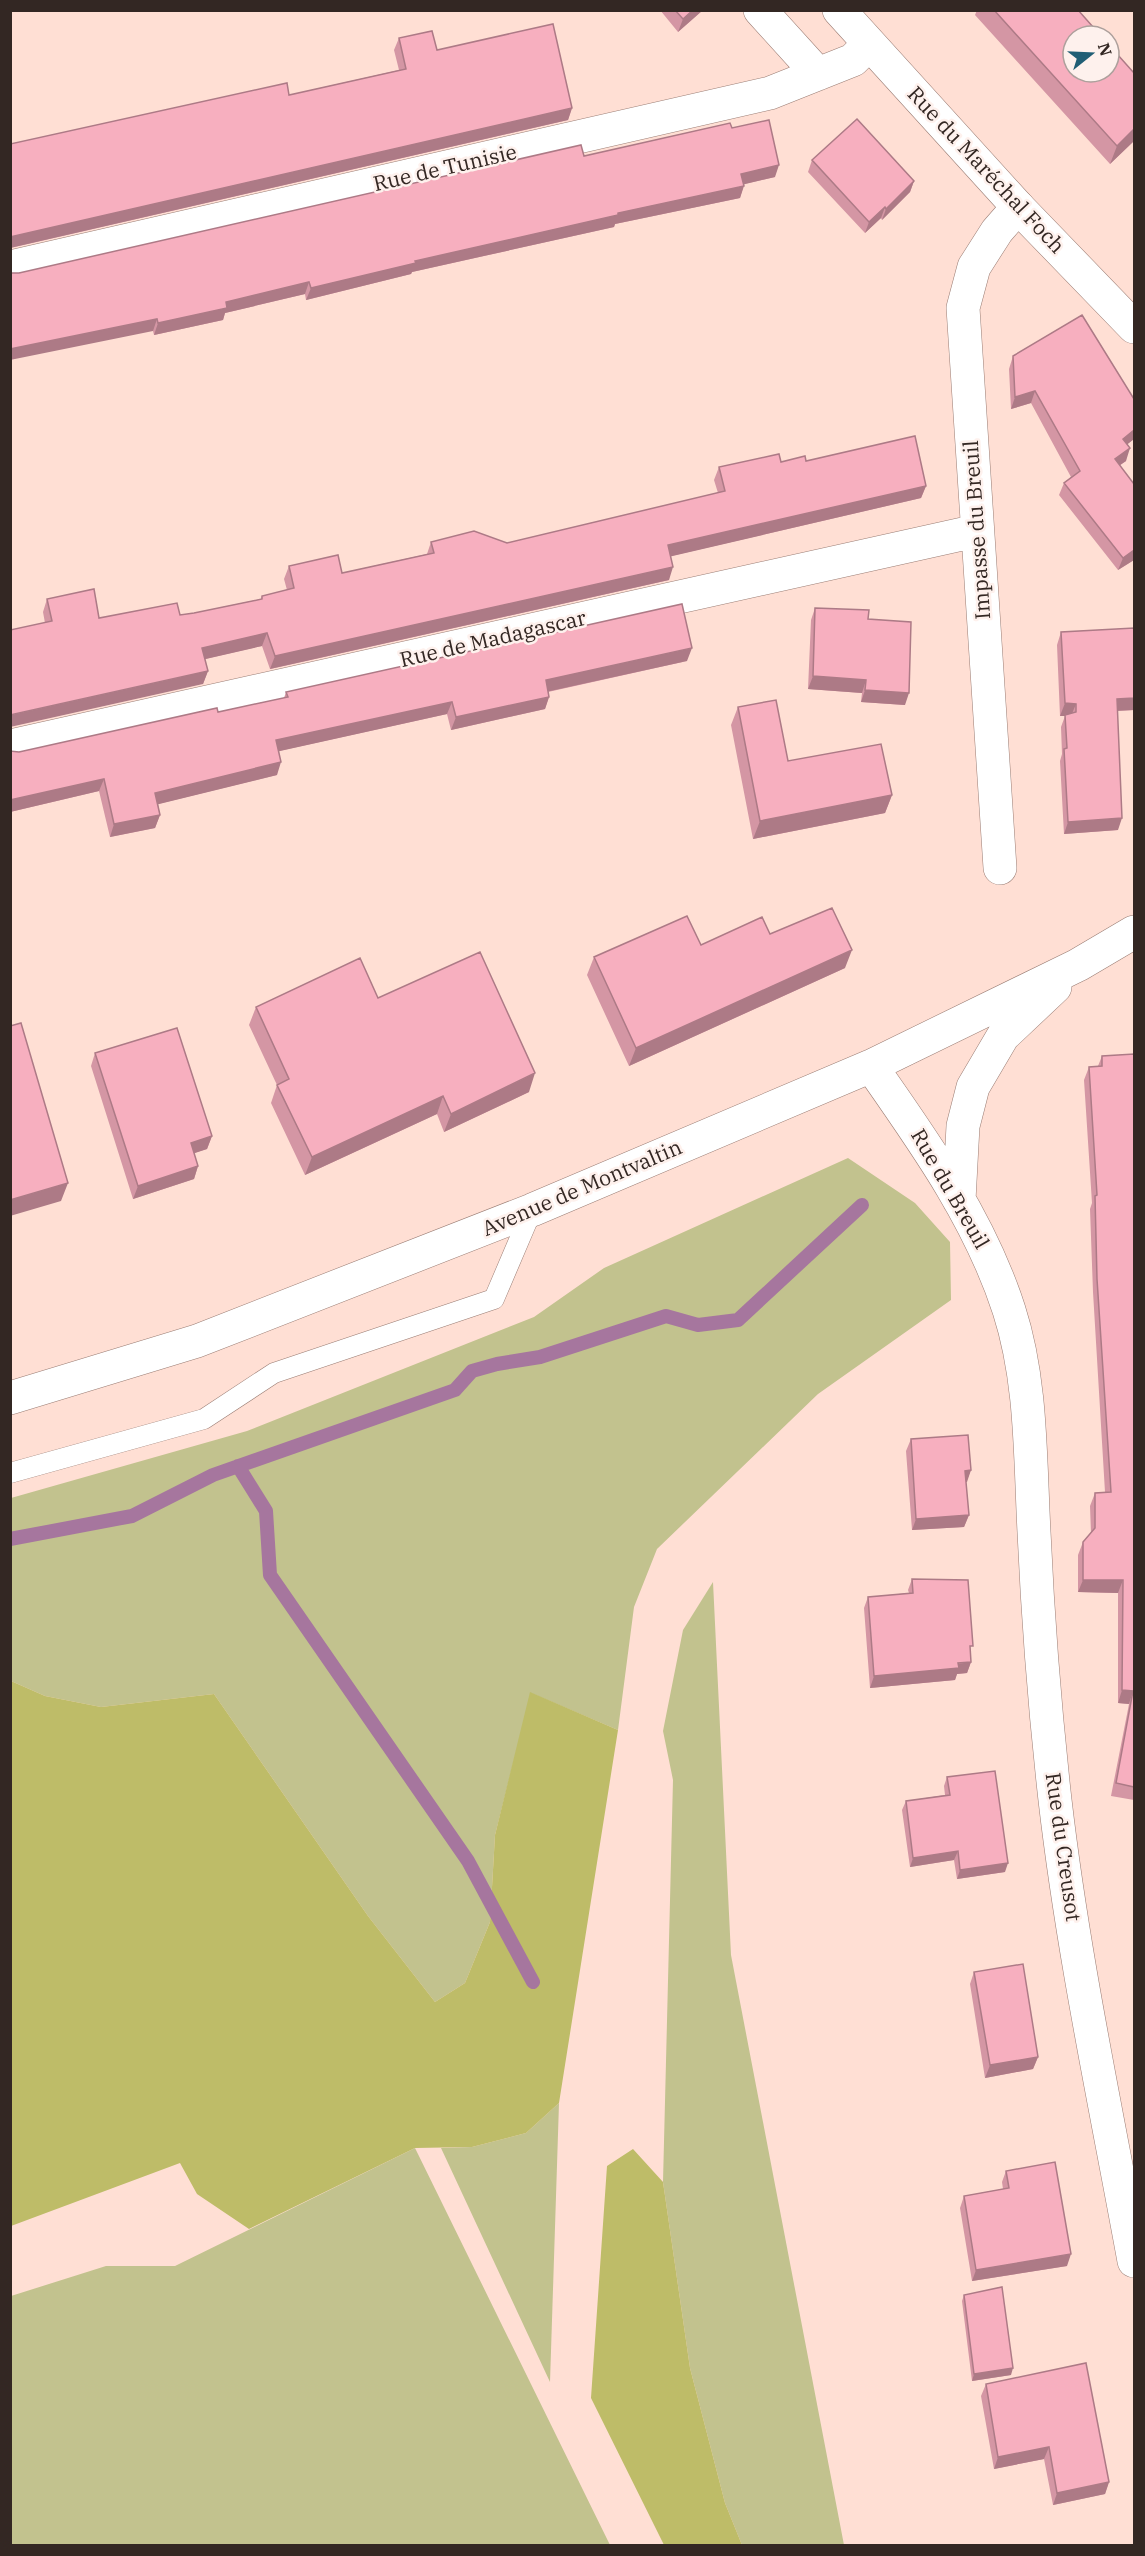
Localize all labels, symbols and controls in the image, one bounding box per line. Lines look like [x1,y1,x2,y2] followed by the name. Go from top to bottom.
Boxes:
[1061,24,1121,84] north arrow
[1094,40,1117,58] text: N
[902,80,1072,259] street label: Rue du Maréchal Foch
[370,137,519,197] street label: Rue de Tunisie
[956,440,996,621] street label: Impasse du Breuil
[397,603,589,673] street label: Rue de Madagascar
[905,1123,997,1254] street label: Rue du Breuil
[477,1132,686,1242] street label: Avenue de Montvaltin
[1040,1771,1088,1923] street label: Rue du Creusot

